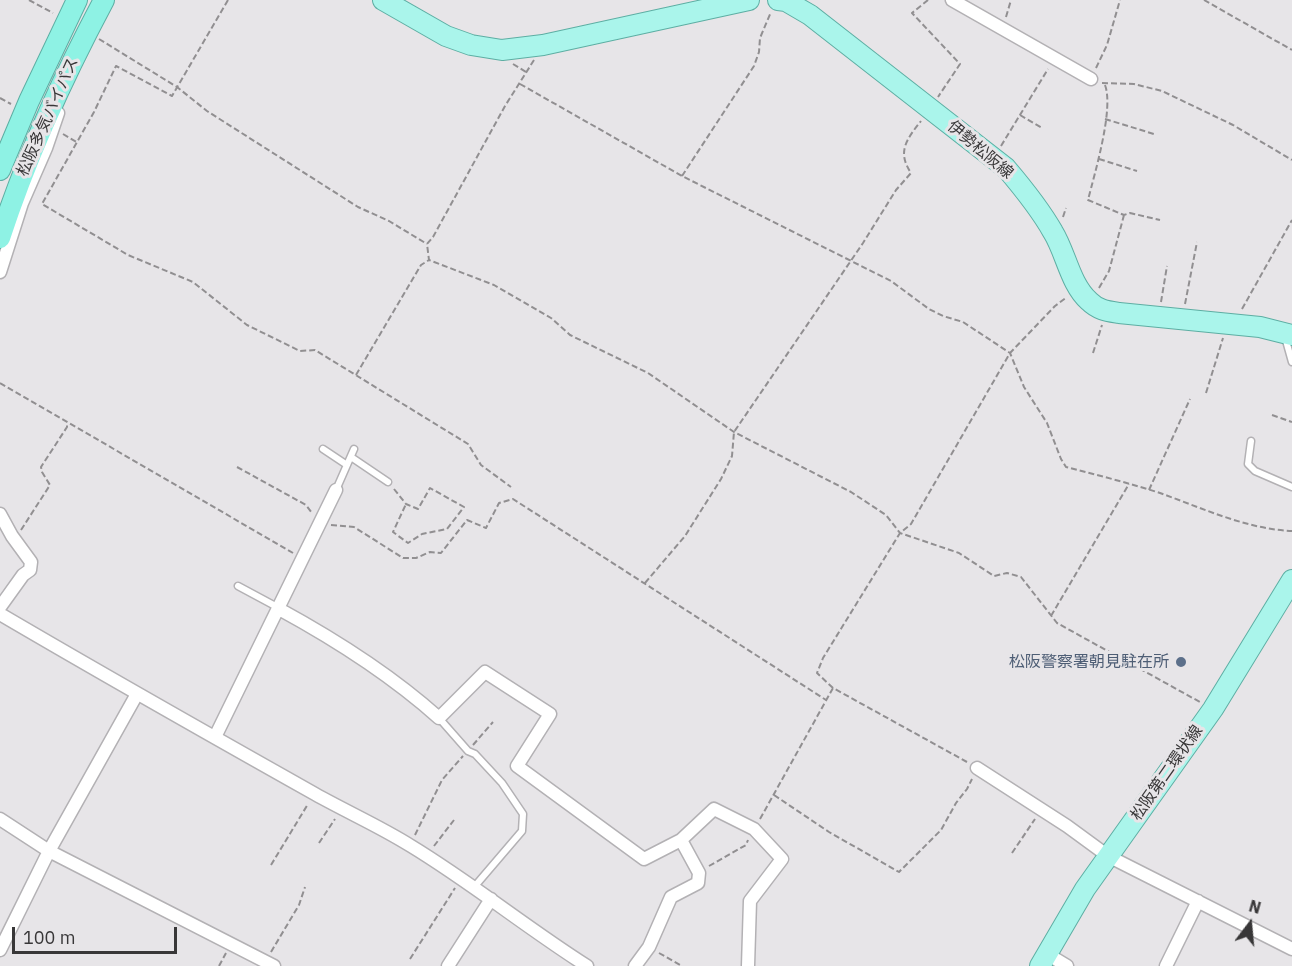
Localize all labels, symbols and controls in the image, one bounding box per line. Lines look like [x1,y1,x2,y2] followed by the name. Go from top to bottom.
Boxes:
[13,55,83,179] street label: 松阪多気バイパス
[943,117,1017,183] street label: 伊勢松阪線
[1009,652,1169,672] place label: 松阪警察署朝見駐在所
[1174,655,1188,669] marker: 松阪警察署朝見駐在所
[1127,722,1207,824] street label: 松阪第二環状線
[1220,894,1280,954] north arrow
[1247,895,1263,918] text: N
[15,915,180,953] scale bar
[23,926,75,949] text: 100 m

